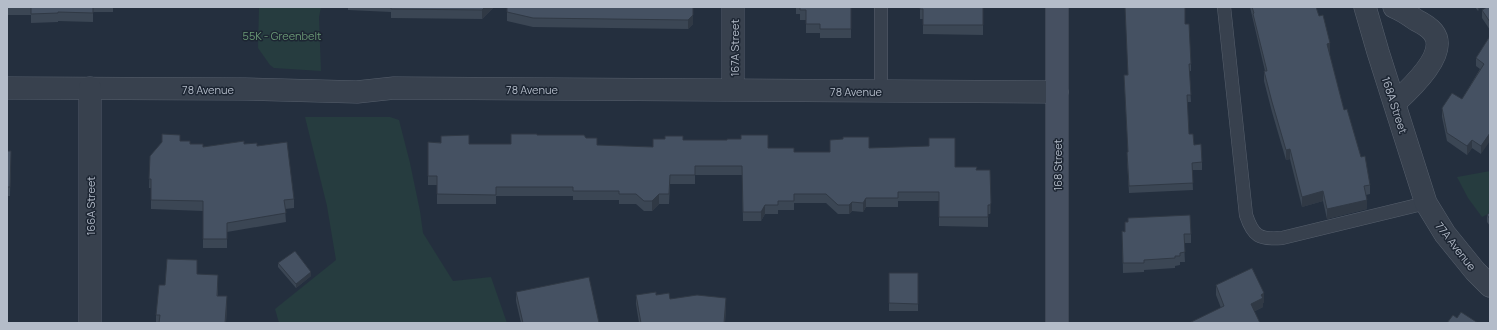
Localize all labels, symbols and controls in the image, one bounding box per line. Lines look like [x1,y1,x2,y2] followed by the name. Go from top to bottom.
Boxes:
[727,19,742,77] street label: 167A Street
[243,28,321,43] park label: 55K - Greenbelt
[1379,75,1411,135] street label: 168A Street
[182,82,234,97] street label: 78 Avenue
[506,82,558,97] street label: 78 Avenue
[830,84,882,99] street label: 78 Avenue
[1050,139,1065,191] street label: 168 Street
[83,176,98,236] street label: 166A Street
[1432,219,1480,274] street label: 77A Avenue

